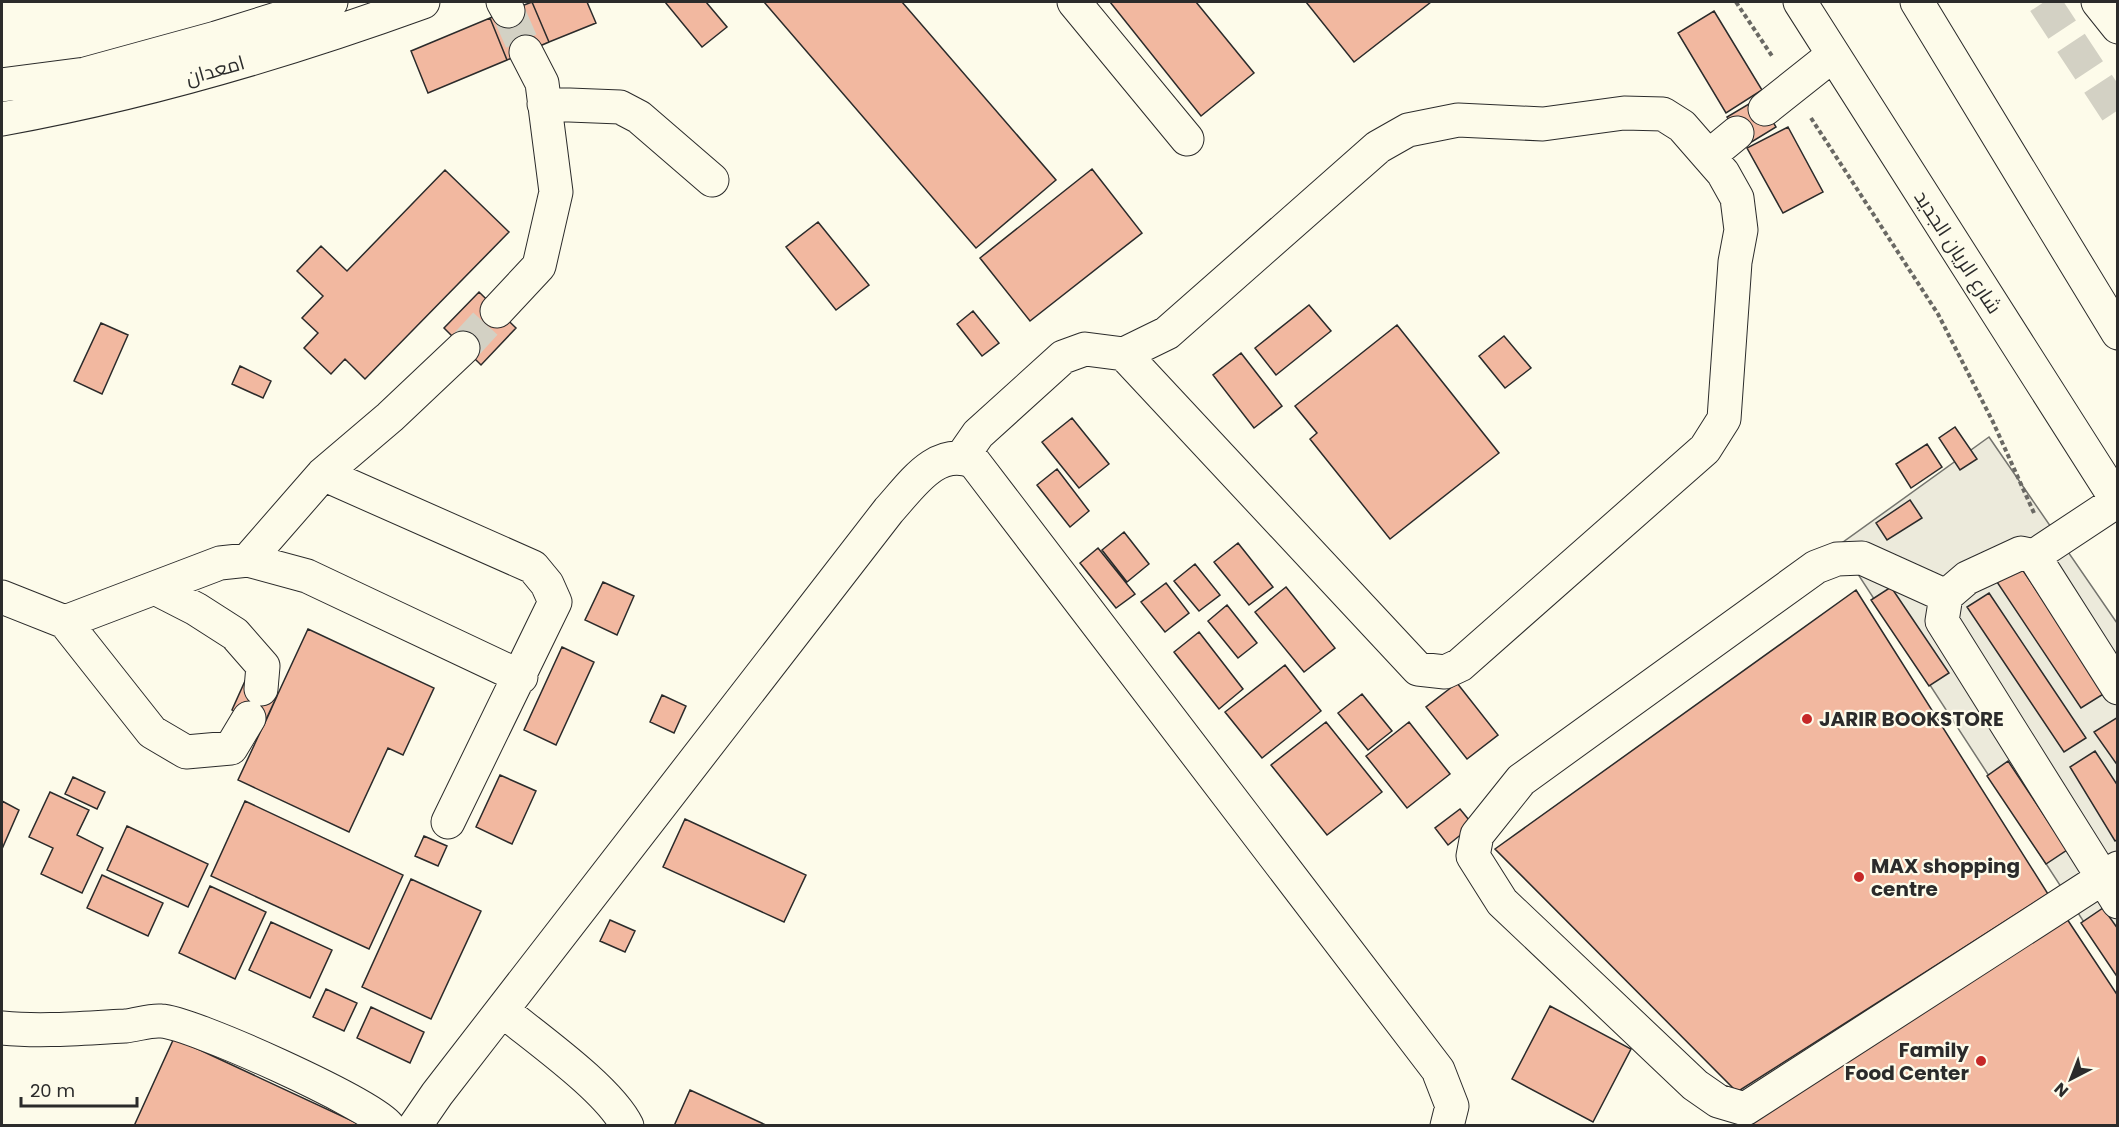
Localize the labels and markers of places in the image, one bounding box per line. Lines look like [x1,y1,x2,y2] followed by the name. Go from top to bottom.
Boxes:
[1819,705,2004,733] place label: JARIR BOOKSTORE
[1800,712,1814,726] marker: JARIR BOOKSTORE
[1871,852,2020,903] place label: MAX shopping centre
[1852,870,1866,884] marker: MAX shopping centre
[1845,1036,1969,1087] place label: Family Food Center
[1974,1054,1988,1068] marker: Family Food Center

